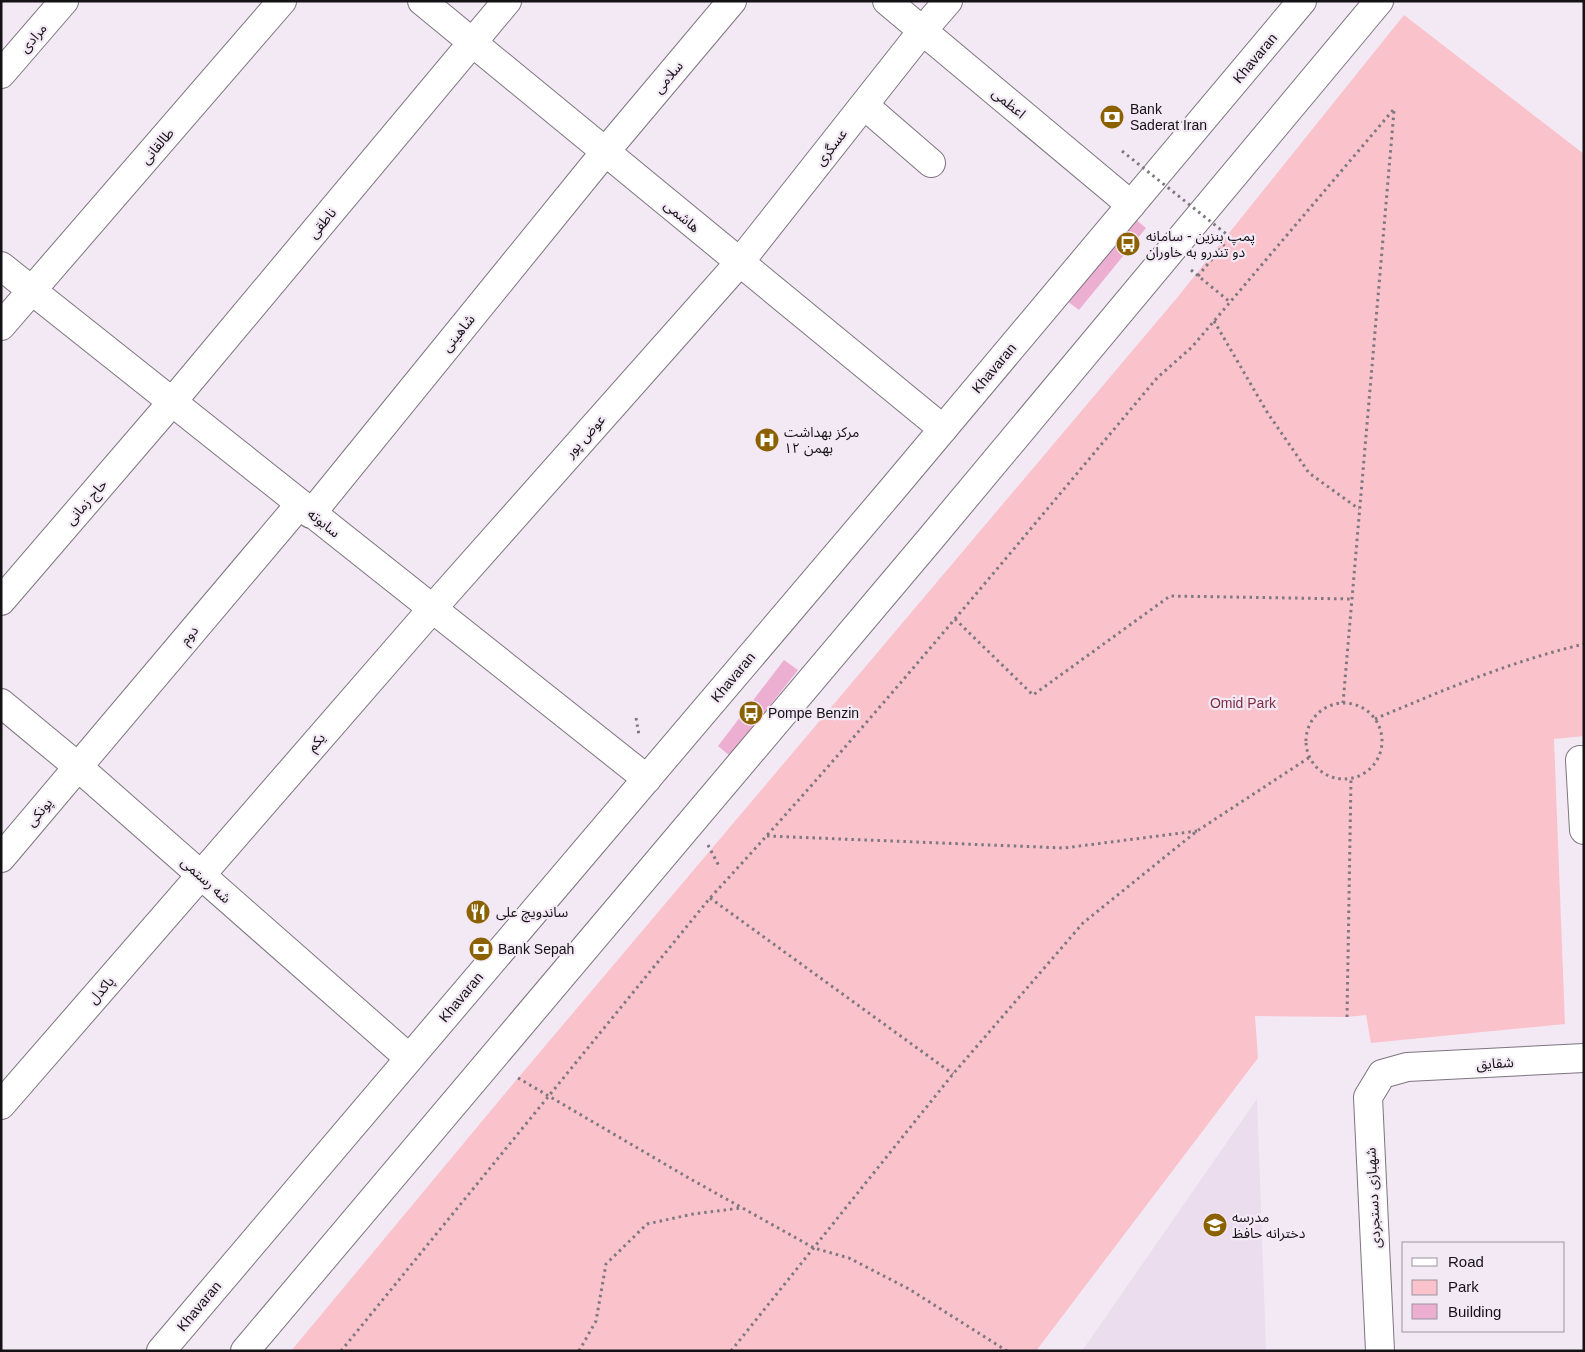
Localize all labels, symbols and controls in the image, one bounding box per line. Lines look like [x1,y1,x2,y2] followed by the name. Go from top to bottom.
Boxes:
[16,20,51,56] street label: مرادی
[1230,30,1280,86] street label: Khavaran
[650,58,687,97] street label: سلامی
[988,84,1029,122] street label: اعظمی
[1130,101,1207,133] place label: Bank Saderat Iran
[1099,104,1125,130] bank icon: Bank Saderat Iran
[137,125,178,168] street label: طالقانی
[812,125,851,169] street label: عسگری
[660,197,703,236] street label: هاشمی
[305,204,340,242] street label: ناطقی
[1146,228,1255,261] place label: پمپ بنزین - سامانه دو تندرو به خاوران
[1115,231,1141,257] bus stop icon: پمپ بنزین - سامانه دو تندرو به خاوران
[438,311,479,356] street label: شاهینی
[969,340,1019,396] street label: Khavaran
[561,411,610,463] street label: عوض پور
[784,424,859,457] place label: مرکز بهداشت ۱۲ بهمن
[754,427,780,453] hospital icon: مرکز بهداشت ۱۲ بهمن
[62,476,112,530] street label: حاج زمانی
[304,505,343,541] street label: سابوته
[177,622,204,650] street label: دوم
[708,649,758,705] street label: Khavaran
[1210,695,1277,711] park label: Omid Park
[738,700,764,726] bus stop icon: Pompe Benzin
[768,705,859,721] place label: Pompe Benzin
[304,730,331,756] street label: یکم
[23,795,57,831] street label: پونکی
[177,854,234,907] street label: شه رستمی
[465,899,491,925] restaurant icon: ساندویچ علی
[496,904,568,923] place label: ساندویچ علی
[468,936,494,962] bank icon: Bank Sepah
[498,941,574,957] place label: Bank Sepah
[436,969,486,1025] street label: Khavaran
[85,973,119,1008] street label: پاکدل
[1476,1054,1514,1074] street label: شقایق
[1362,1147,1385,1249] street label: شهبازی دستجردی
[1232,1209,1306,1242] place label: مدرسه دخترانه حافظ
[1202,1212,1228,1238] school or university icon: مدرسه دخترانه حافظ
[1402,1242,1565,1332] legend
[1448,1253,1484,1270] text: Road
[174,1278,224,1334] street label: Khavaran
[1448,1278,1479,1295] text: Park
[1448,1303,1501,1320] text: Building

